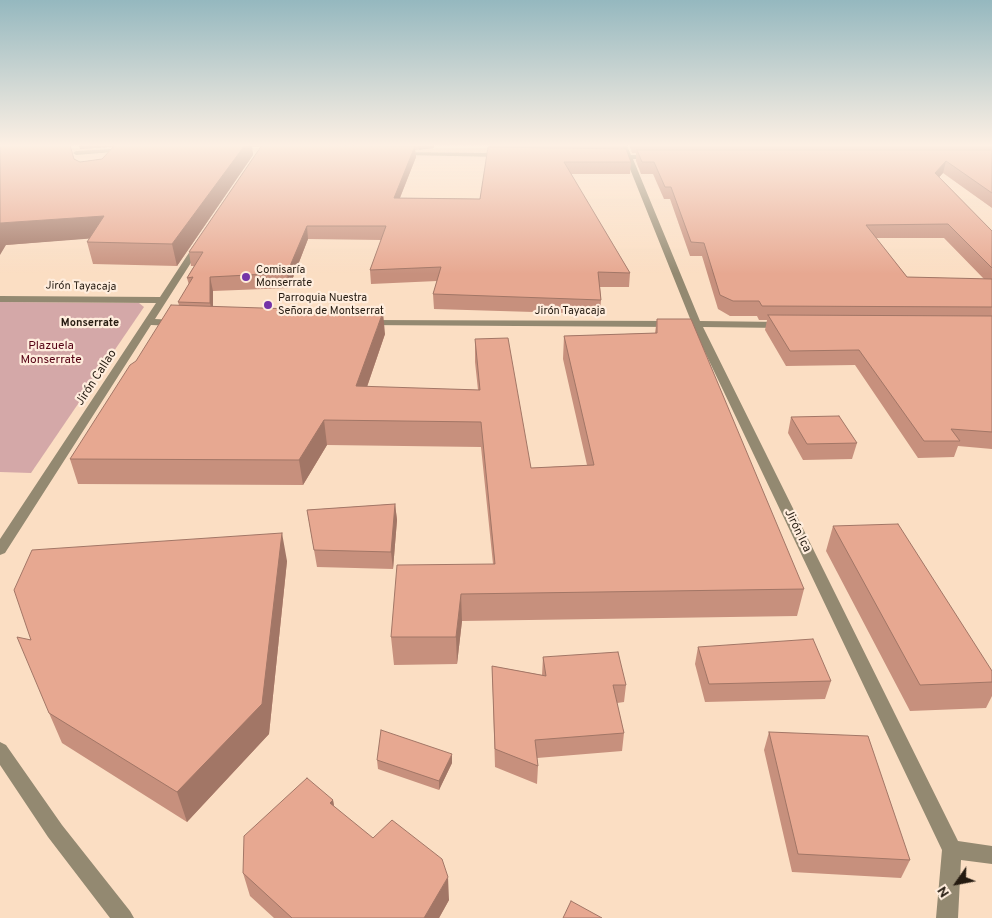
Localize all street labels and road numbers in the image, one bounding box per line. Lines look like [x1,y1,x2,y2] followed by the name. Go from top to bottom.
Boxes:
[45,280,117,294] street label: Jirón Tayacaja
[535,305,605,319] street label: Jirón Tayacaja
[74,347,120,409] street label: Jirón Callao
[780,507,814,555] street label: Jirón Ica

